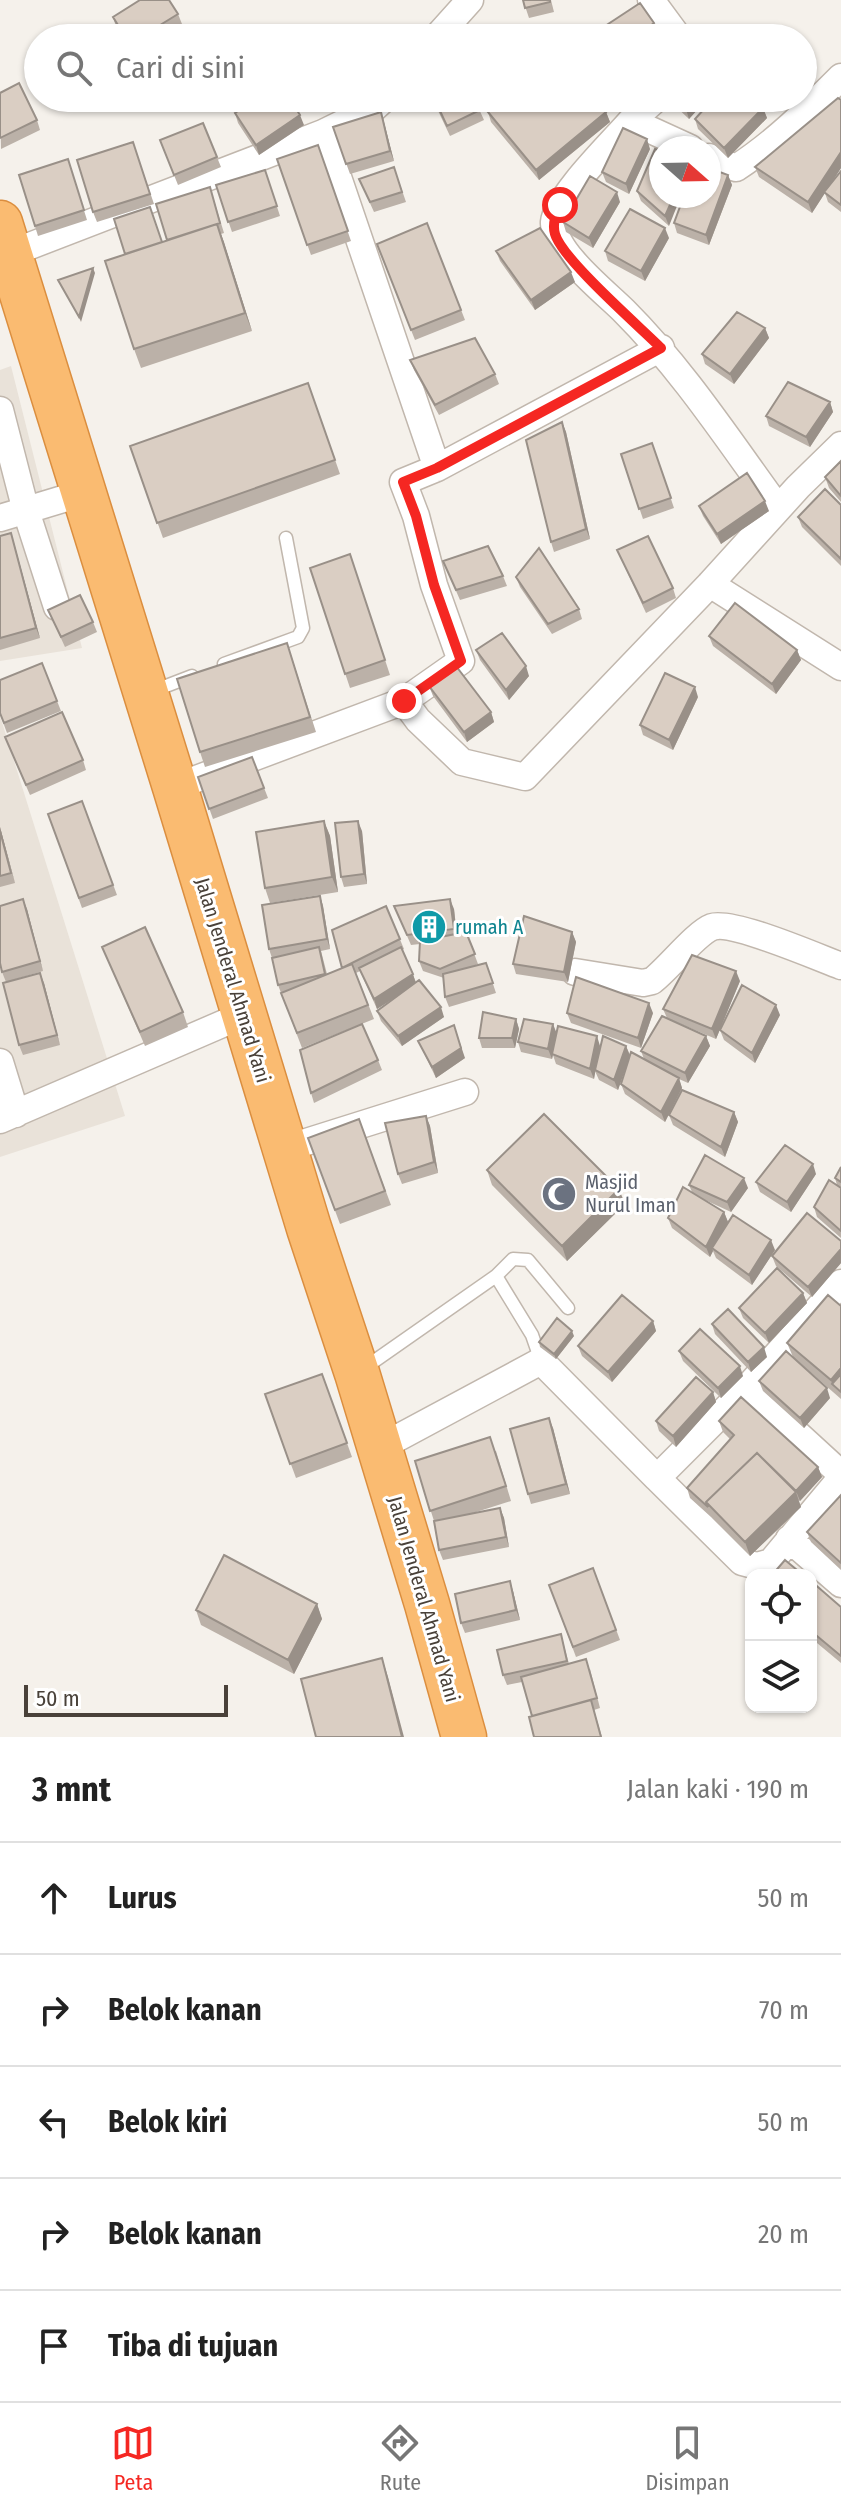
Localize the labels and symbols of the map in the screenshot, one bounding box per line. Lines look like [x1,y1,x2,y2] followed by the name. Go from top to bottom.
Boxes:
[649,136,721,208] north arrow
[542,187,578,223] route start
[386,683,422,719] route end
[190,875,276,1085] street label: Jalan Jenderal Ahmad Yani
[410,908,448,946] building icon: rumah A
[455,915,524,939] place label: rumah A
[585,1170,676,1217] place label: Masjid Nurul Iman
[540,1175,578,1213] mosque icon: Masjid Nurul Iman
[383,1493,465,1705] street label: Jalan Jenderal Ahmad Yani
[24,1681,228,1717] scale bar

